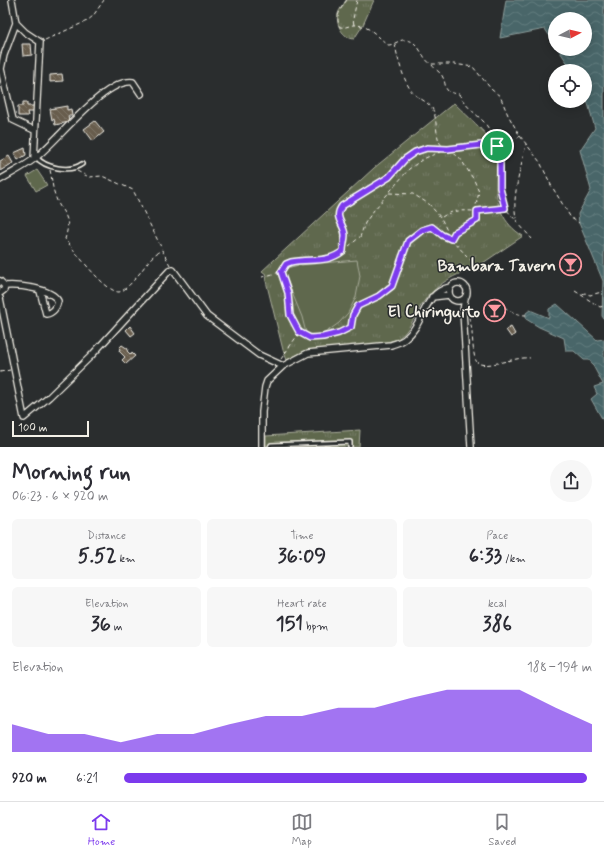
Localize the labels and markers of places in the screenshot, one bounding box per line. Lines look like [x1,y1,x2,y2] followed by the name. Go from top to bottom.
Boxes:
[480,129,514,163] pin
[558,252,584,278] bar icon: Bambara Tavern
[437,256,556,277] place label: Bambara Tavern
[482,298,508,324] bar icon: El Chiringuito
[387,302,480,325] place label: El Chiringuito

